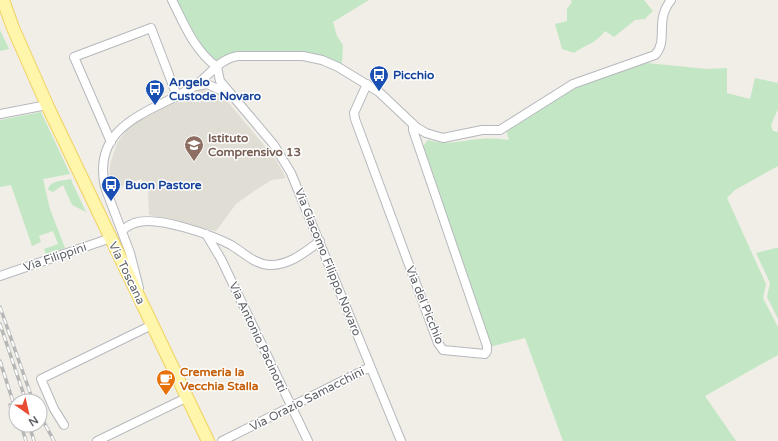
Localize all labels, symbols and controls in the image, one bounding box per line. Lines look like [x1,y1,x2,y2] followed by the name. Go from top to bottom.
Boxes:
[368,64,390,92] bus stop icon: Picchio
[393,68,434,82] place label: Picchio
[169,75,261,103] place label: Angelo Custode Novaro
[144,78,166,106] bus stop icon: Angelo Custode Novaro
[208,131,301,160] place label: Istituto Comprensivo 13
[183,134,205,162] school or university icon: Istituto Comprensivo 13
[100,174,122,202] bus stop icon: Buon Pastore
[125,178,202,192] place label: Buon Pastore
[292,186,364,338] street label: Via Giacomo Filippo Novaro
[106,239,148,307] street label: Via Toscana
[22,240,88,274] street label: Via Filippini
[403,264,447,346] street label: Via del Picchio
[226,280,290,394] street label: Via Antonio Pacinotti
[247,364,367,434] street label: Via Orazio Samacchini
[180,365,259,393] place label: Cremeria la Vecchia Stalla
[155,368,177,396] cafe icon: Cremeria la Vecchia Stalla
[8,393,48,433] north arrow
[26,413,41,429] text: N

